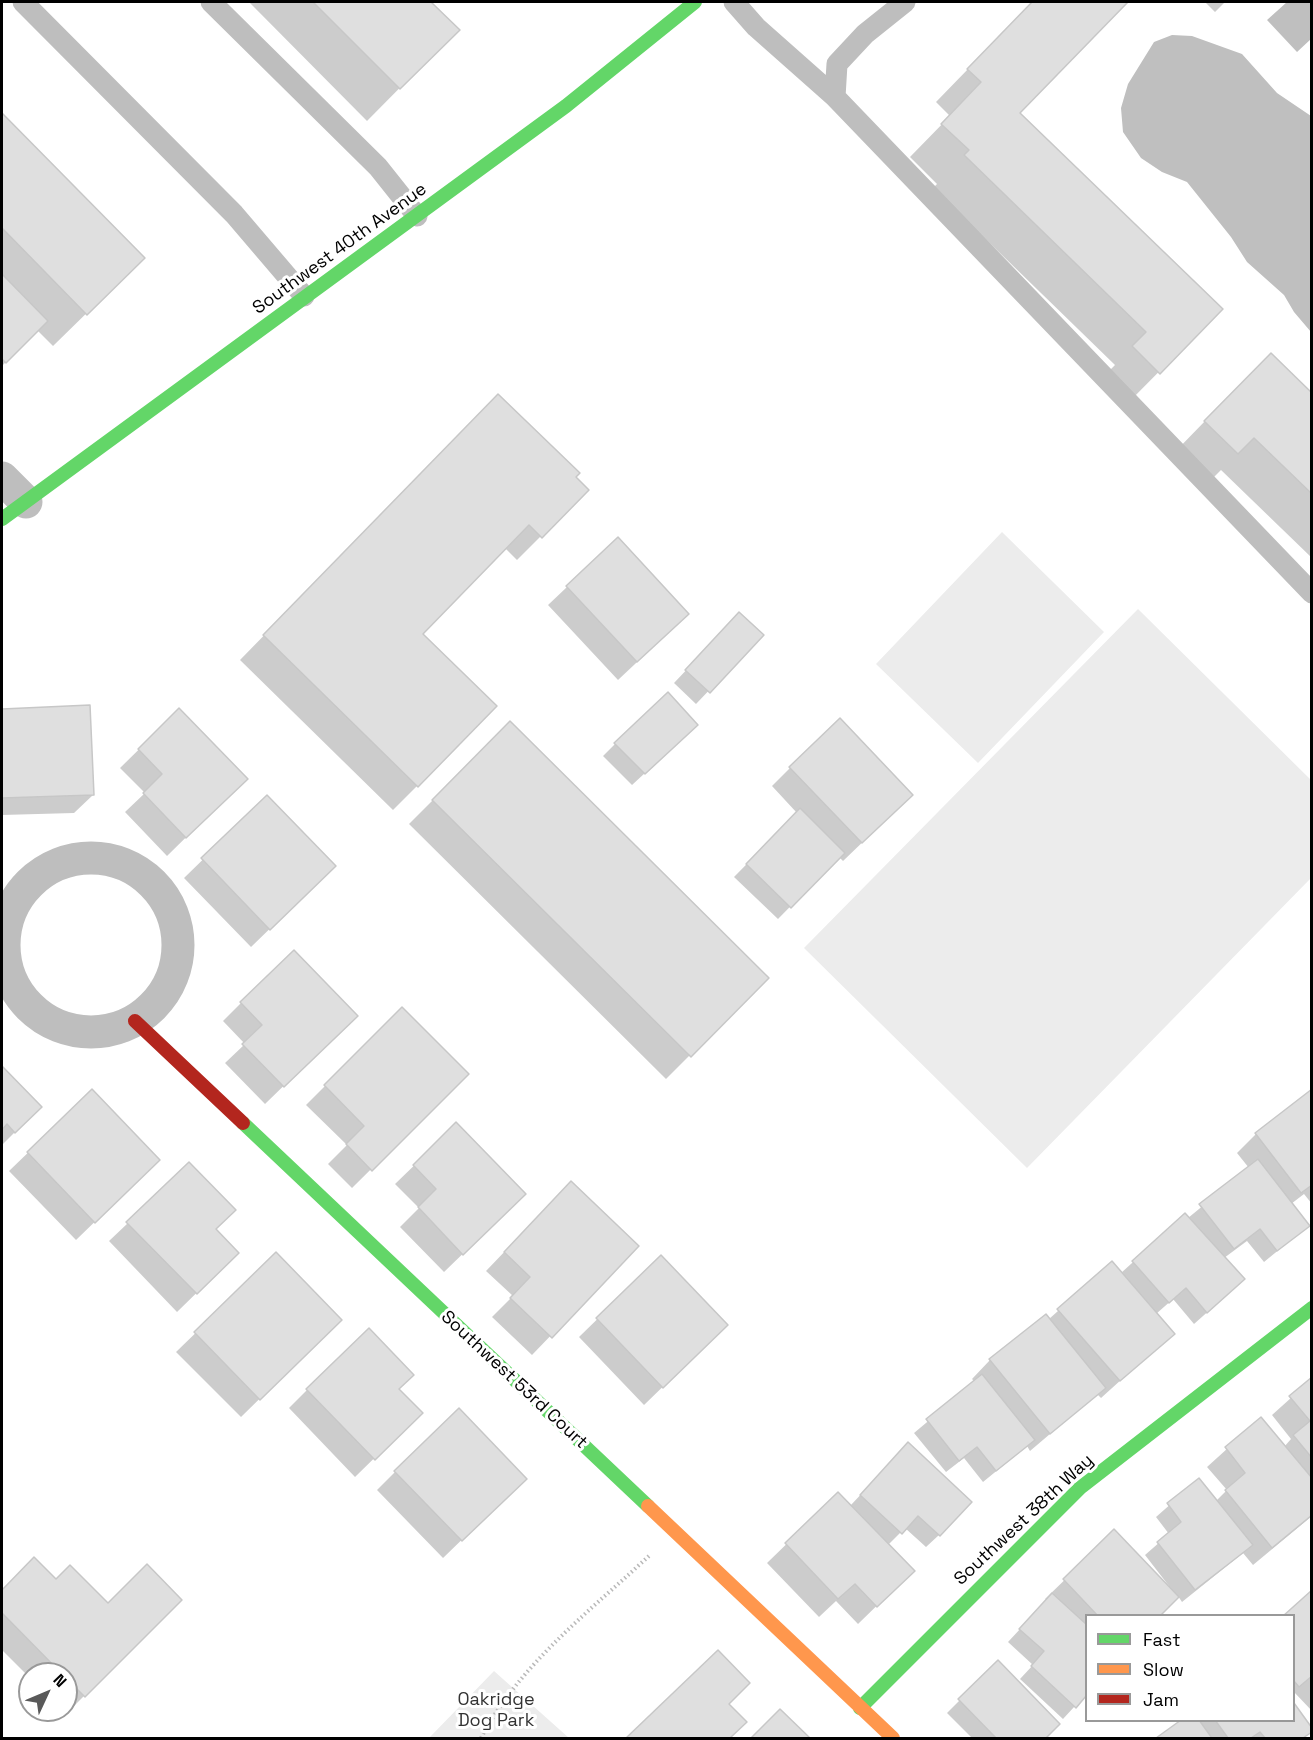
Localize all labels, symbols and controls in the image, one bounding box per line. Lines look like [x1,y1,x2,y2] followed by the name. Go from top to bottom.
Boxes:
[249,179,431,319] street label: Southwest 40th Avenue
[436,1306,592,1454] street label: Southwest 53rd Court
[950,1450,1098,1590] street label: Southwest 38th Way
[1085,1614,1295,1722] legend
[1143,1628,1180,1651] text: Fast
[1143,1658,1184,1681] text: Slow
[18,1662,78,1722] north arrow
[49,1669,71,1692] text: N
[1143,1688,1179,1711] text: Jam
[457,1689,535,1732] park label: Oakridge Dog Park

